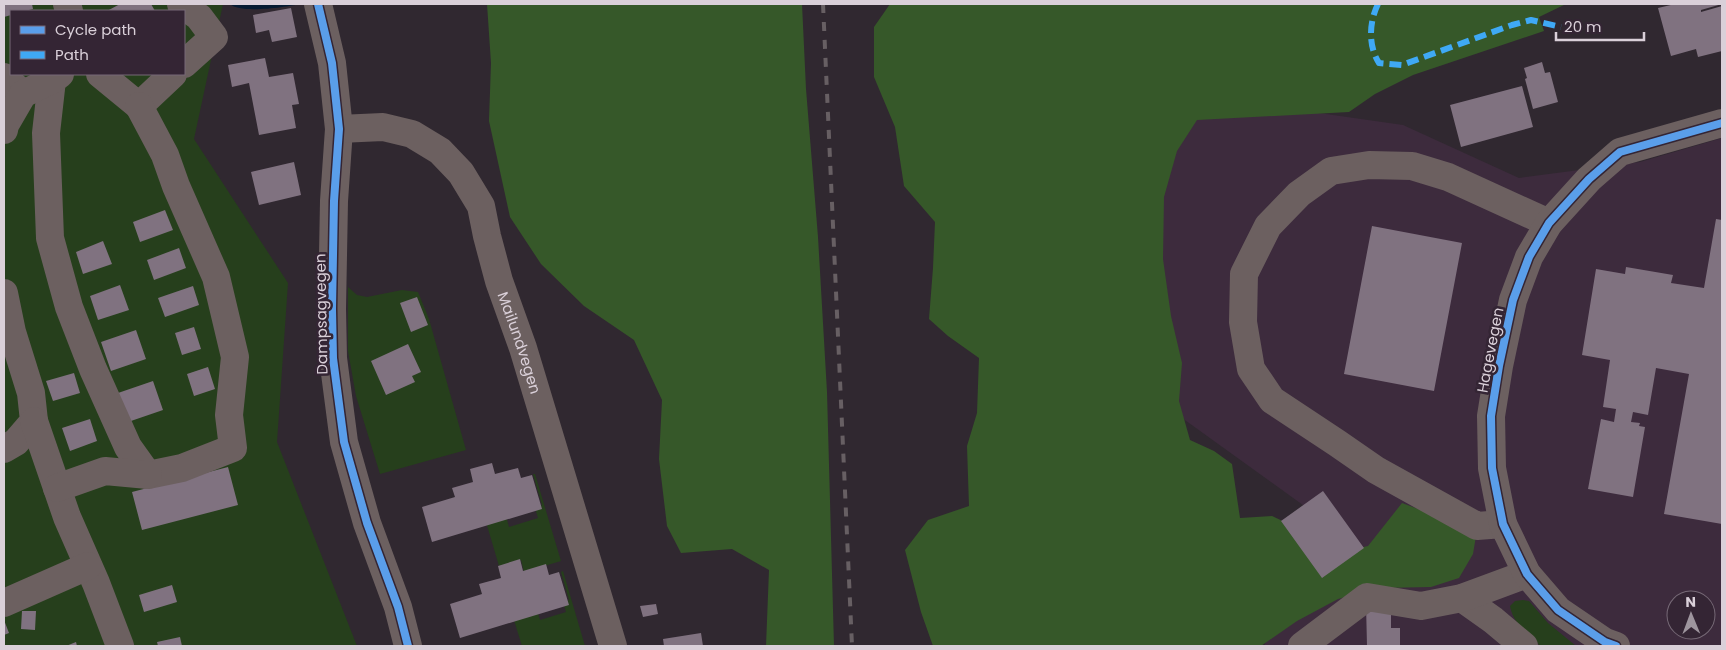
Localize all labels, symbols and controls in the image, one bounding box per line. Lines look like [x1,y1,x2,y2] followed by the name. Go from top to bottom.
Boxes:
[10,10,185,75] legend
[1556,10,1644,42] scale bar
[1564,16,1602,37] text: 20 m
[55,19,136,40] text: Cycle path
[55,44,89,65] text: Path
[309,253,333,375] street label: Dampsagvegen
[493,289,547,396] street label: Mailundvegen
[1471,305,1509,395] street label: Hagevegen
[1666,590,1716,640] north arrow
[1685,592,1696,612] text: N

